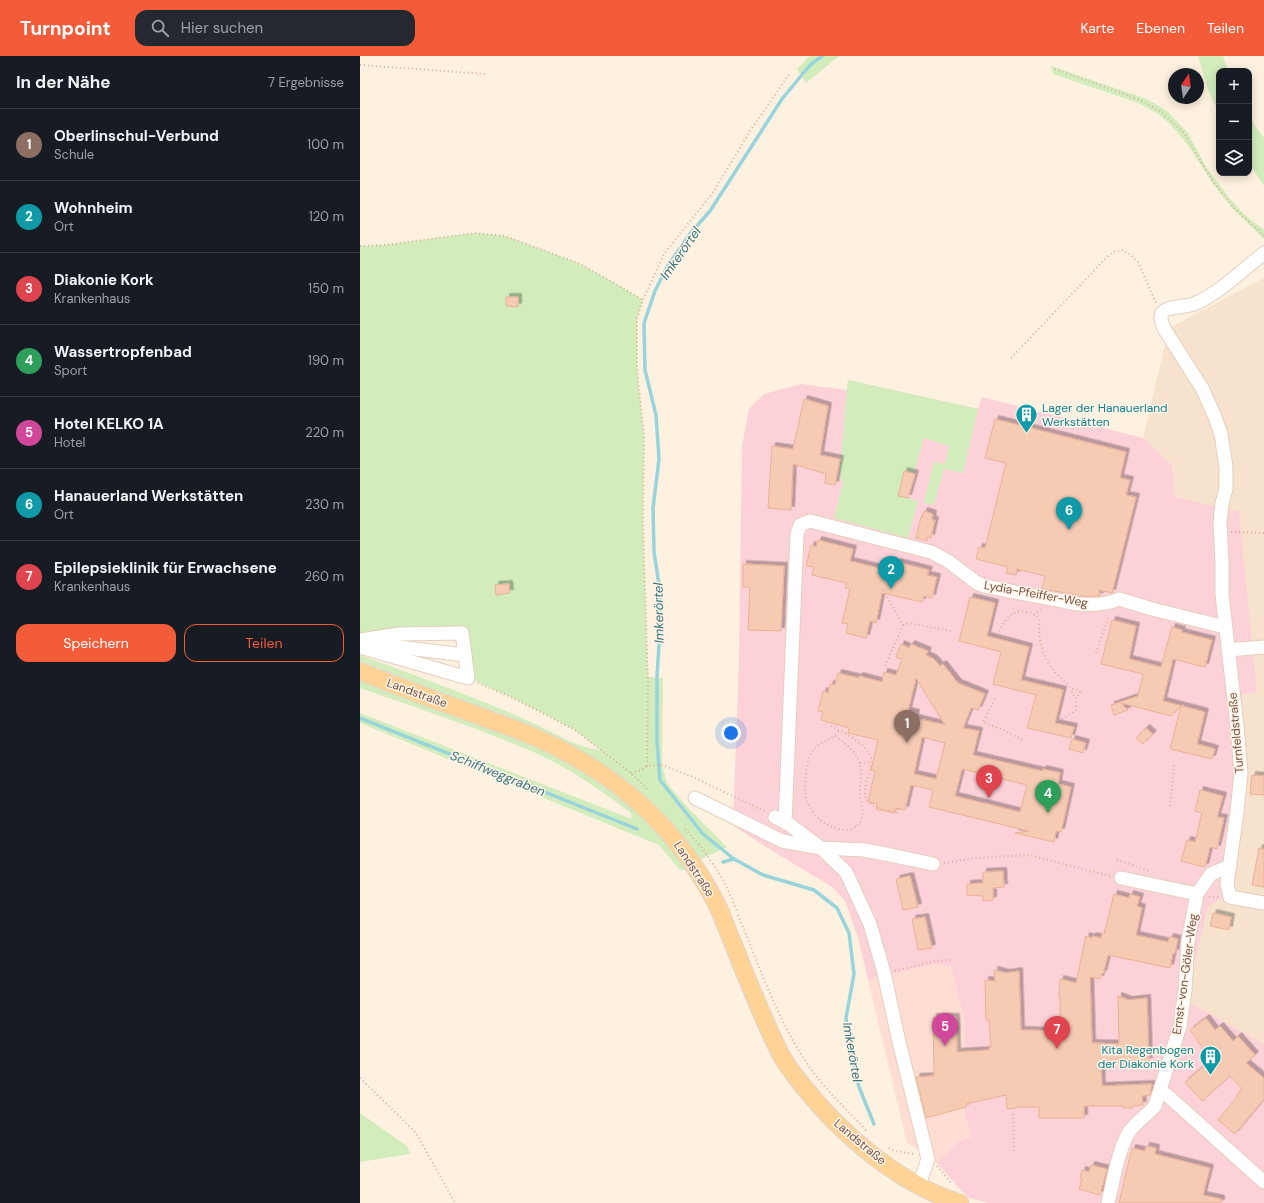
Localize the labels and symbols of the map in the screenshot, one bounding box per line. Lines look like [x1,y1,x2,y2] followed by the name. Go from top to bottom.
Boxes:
[1168,68,1204,104] north arrow
[656,223,705,283] water label: Imkerörtel
[1042,400,1168,430] place label: Lager der Hanauerland Werkstätten
[1013,402,1039,435] building icon: Lager der Hanauerland Werkstätten
[1056,497,1082,530] pin: 6
[878,556,904,589] pin: 2
[983,577,1090,611] street label: Lydia-Pfeiffer-Weg
[649,581,668,643] water label: Imkerörtel
[385,675,450,711] street label: Landstraße
[1224,692,1248,774] street label: Turnfeldstraße
[894,710,920,743] pin: 1
[721,723,741,743] your location
[448,747,548,800] water label: Schiffweggraben
[976,765,1002,798] pin: 3
[1035,780,1061,813] pin: 4
[670,838,718,900] street label: Landstraße
[1169,912,1201,1036] street label: Ernst-von-Göler-Weg
[932,1013,958,1046] pin: 5
[1044,1016,1070,1049] pin: 7
[839,1021,866,1084] water label: Imkerörtel
[1098,1042,1194,1072] place label: Kita Regenbogen der Diakonie Kork
[1197,1044,1223,1077] building icon: Kita Regenbogen der Diakonie Kork
[831,1116,890,1169] street label: Landstraße

